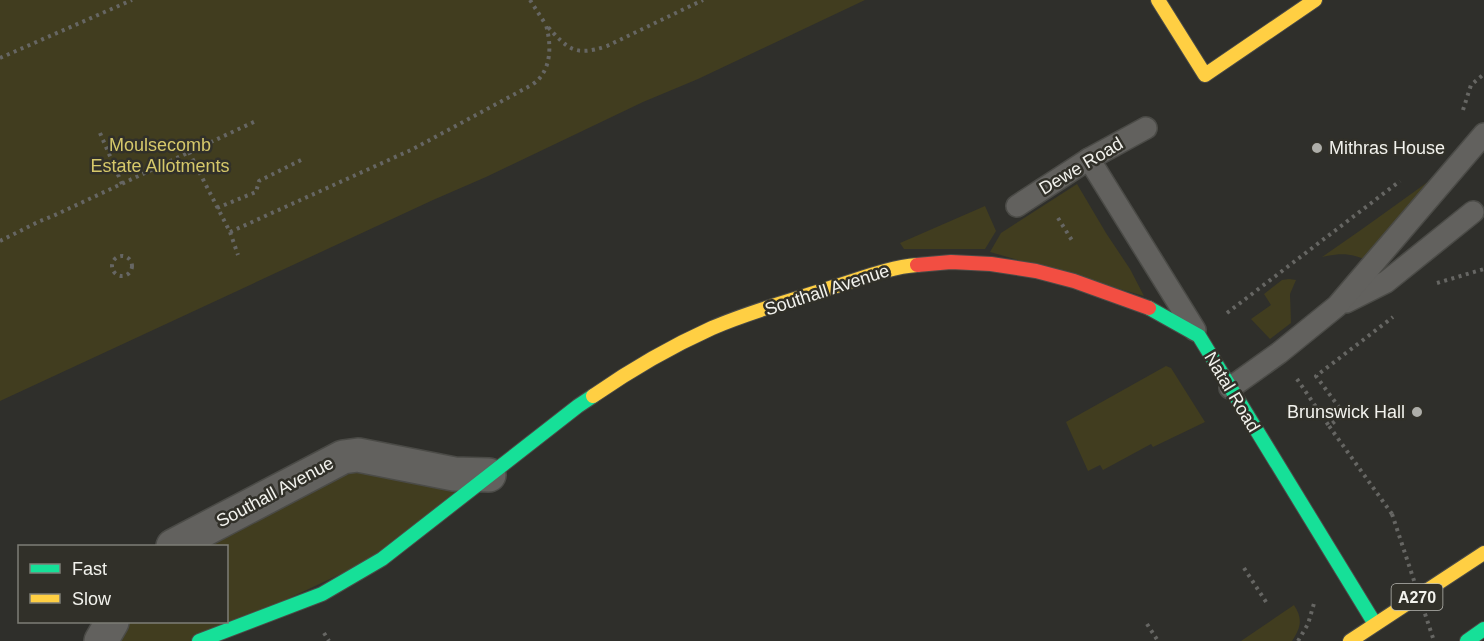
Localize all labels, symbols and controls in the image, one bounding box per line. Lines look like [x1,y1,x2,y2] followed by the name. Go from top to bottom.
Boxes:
[1036,133,1126,199] street label: Dewe Road
[90,135,230,176] park label: Moulsecomb Estate Allotments
[1329,138,1445,158] place label: Mithras House
[1310,141,1324,155] marker: Mithras House
[762,260,892,320] street label: Southall Avenue
[1200,348,1264,436] street label: Natal Road
[1287,402,1405,422] place label: Brunswick Hall
[1410,405,1424,419] marker: Brunswick Hall
[213,453,337,531] street label: Southall Avenue
[18,545,228,623] legend
[72,559,107,579] text: Fast
[1392,584,1442,610] road number: A270
[72,589,112,609] text: Slow

